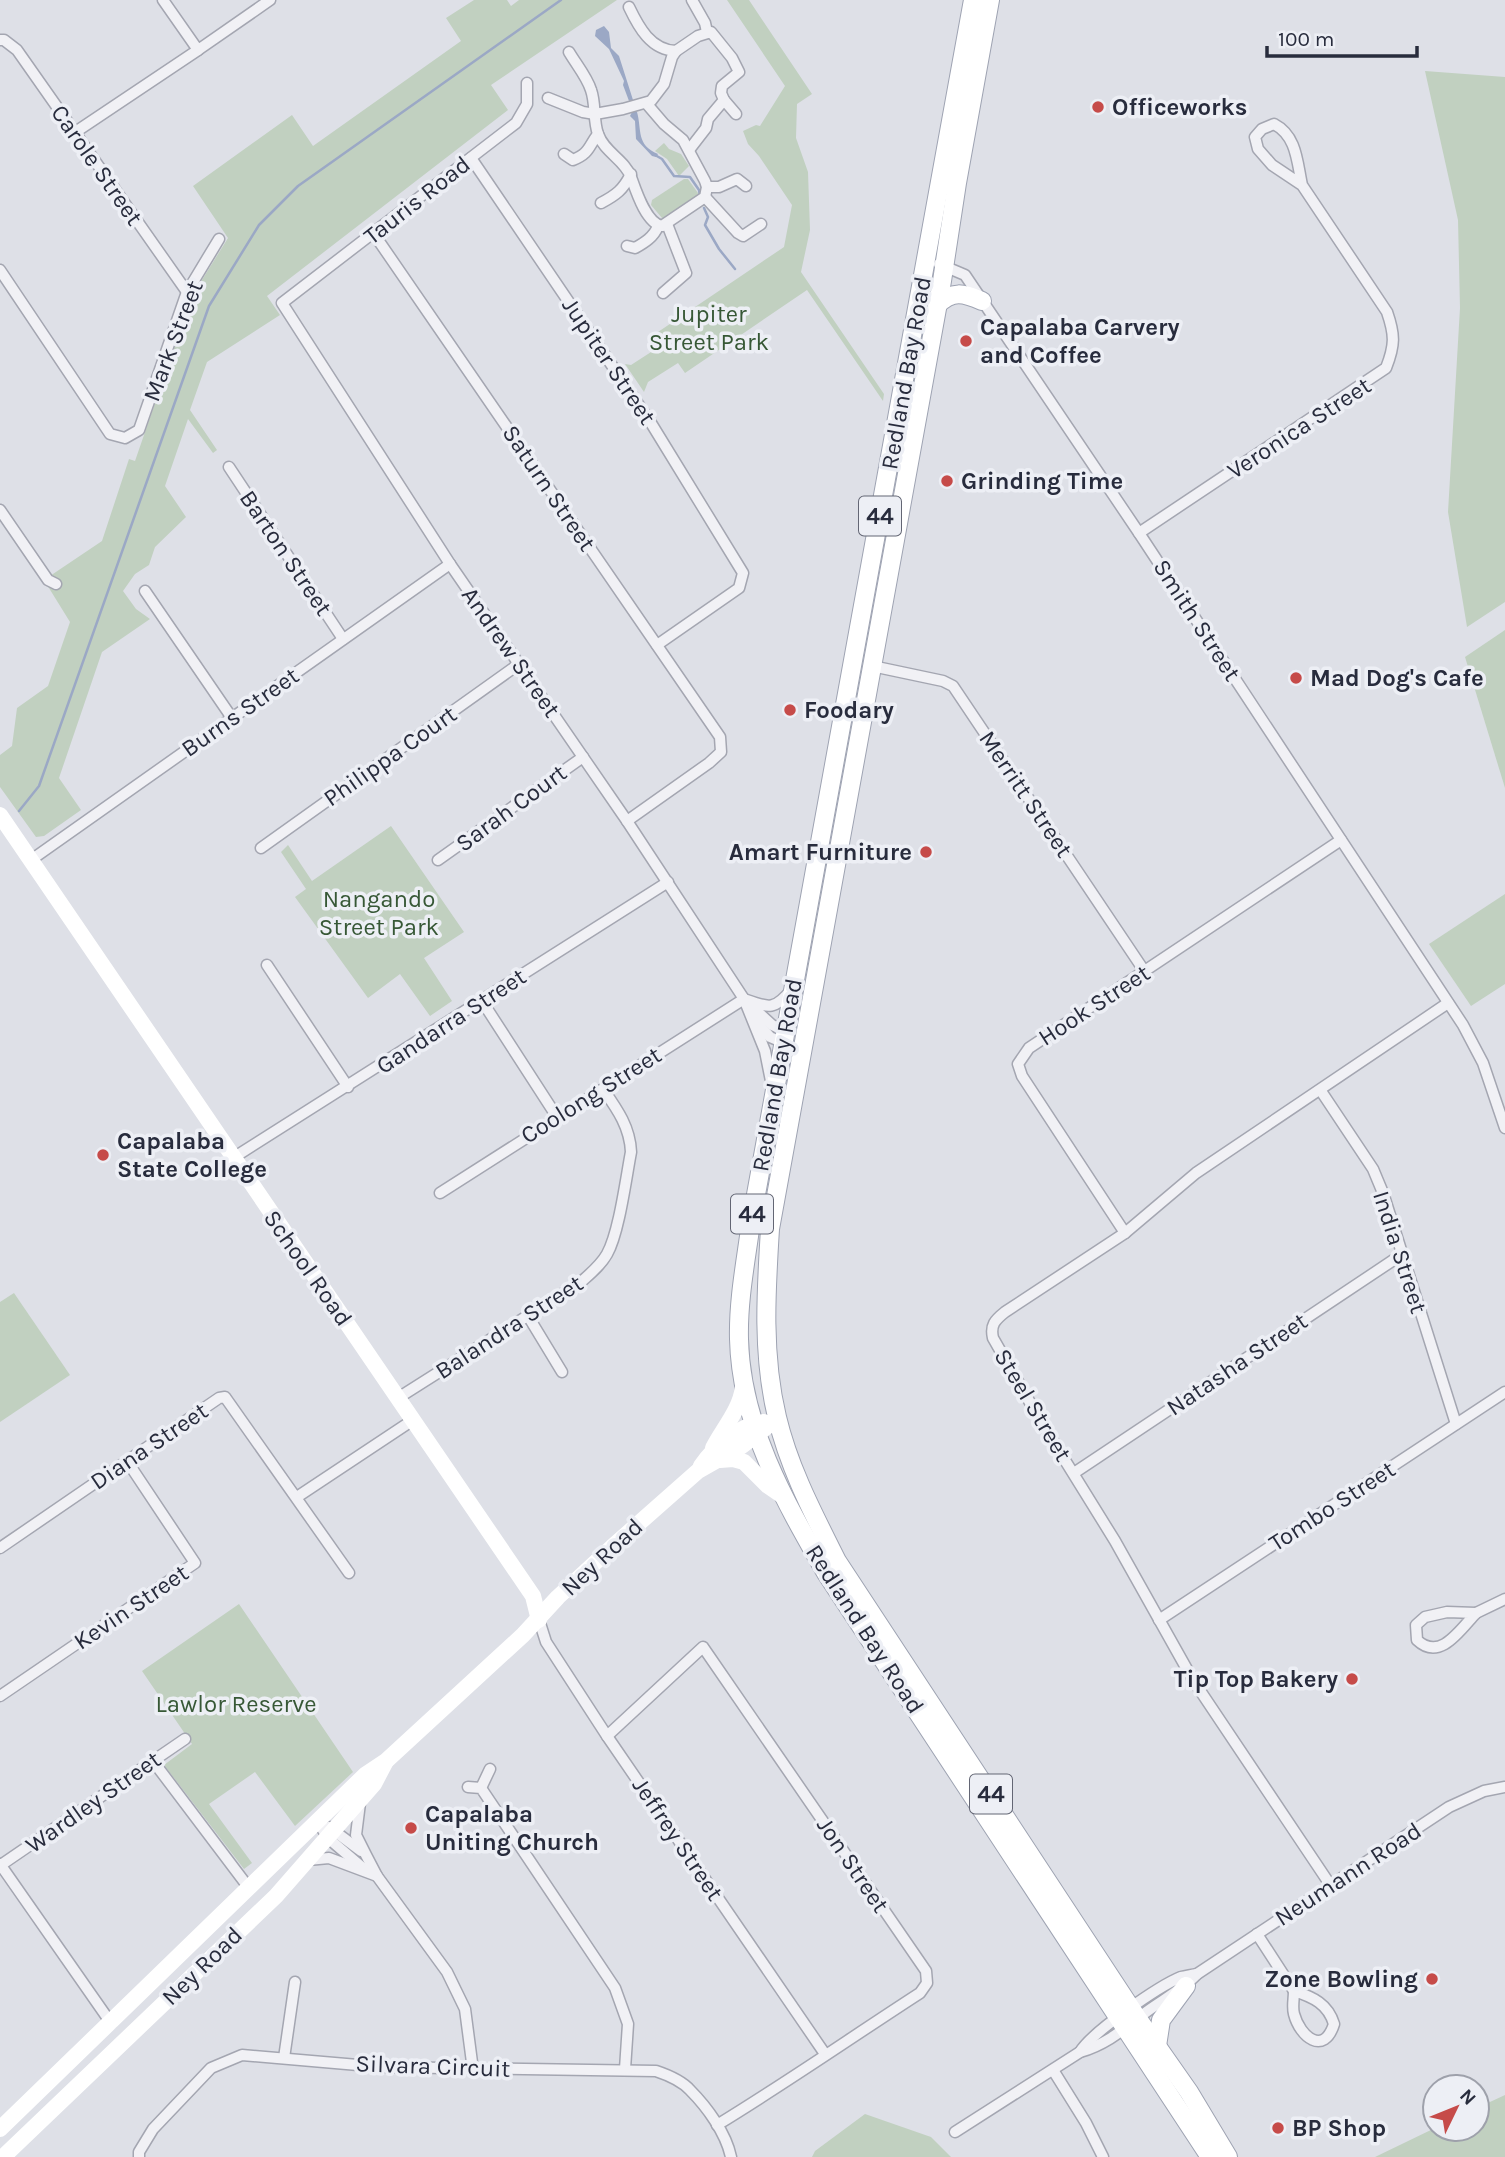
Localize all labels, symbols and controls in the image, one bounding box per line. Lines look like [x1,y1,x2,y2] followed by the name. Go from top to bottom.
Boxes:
[1267,14,1418,58] scale bar
[1278,27,1335,51] text: 100 m
[1112,93,1247,121] place label: Officeworks
[45,99,149,231] street label: Carole Street
[1090,99,1106,115] marker: Officeworks
[358,150,476,250] street label: Tauris Road
[875,274,937,472] street label: Redland Bay Road
[137,277,209,405] street label: Mark Street
[556,292,662,430] street label: Jupiter Street
[649,300,769,356] park label: Jupiter Street Park
[980,313,1179,369] place label: Capalaba Carvery and Coffee
[958,333,974,349] marker: Capalaba Carvery and Coffee
[1222,371,1376,485] street label: Veronica Street
[497,420,601,556] street label: Saturn Street
[961,467,1123,495] place label: Grinding Time
[939,473,955,489] marker: Grinding Time
[234,485,338,621] street label: Barton Street
[859,496,901,536] road number: 44
[1147,554,1247,686] street label: Smith Street
[456,582,566,722] street label: Andrew Street
[176,661,304,763] street label: Burns Street
[1310,664,1484,692] place label: Mad Dog's Cafe
[1288,670,1304,686] marker: Mad Dog's Cafe
[804,696,894,724] place label: Foodary
[318,700,462,812] street label: Philippa Court
[782,702,798,718] marker: Foodary
[973,725,1079,863] street label: Merritt Street
[450,759,572,857] street label: Sarah Court
[729,838,912,866] place label: Amart Furniture
[918,844,934,860] marker: Amart Furniture
[319,885,439,941] park label: Nangando Street Park
[1033,959,1155,1051] street label: Hook Street
[371,962,531,1080] street label: Gandarra Street
[746,976,808,1174] street label: Redland Bay Road
[516,1041,666,1149] street label: Coolong Street
[117,1127,267,1183] place label: Capalaba State College
[95,1147,111,1163] marker: Capalaba State College
[1367,1187,1433,1317] street label: India Street
[731,1194,773,1233] road number: 44
[258,1205,358,1331] street label: School Road
[430,1269,588,1385] street label: Balandra Street
[1161,1307,1313,1421] street label: Natasha Street
[988,1344,1078,1466] street label: Steel Street
[85,1397,213,1495] street label: Diana Street
[1264,1455,1400,1557] street label: Tombo Street
[556,1512,648,1602] street label: Ney Road
[800,1539,930,1719] street label: Redland Bay Road
[68,1558,194,1656] street label: Kevin Street
[1174,1665,1338,1693] place label: Tip Top Bakery
[1344,1671,1360,1687] marker: Tip Top Bakery
[155,1690,317,1718] park label: Lawlor Reserve
[20,1745,166,1859] street label: Wardley Street
[627,1772,729,1906] street label: Jeffrey Street
[970,1774,1012,1814] road number: 44
[425,1800,599,1856] place label: Capalaba Uniting Church
[811,1812,895,1918] street label: Jon Street
[1270,1816,1426,1932] street label: Neumann Road
[403,1820,419,1836] marker: Capalaba Uniting Church
[156,1921,248,2011] street label: Ney Road
[1264,1965,1418,1993] place label: Zone Bowling
[1424,1971,1440,1987] marker: Zone Bowling
[355,2049,511,2083] street label: Silvara Circuit
[1421,2073,1491,2143] north arrow
[1455,2085,1480,2110] text: N
[1292,2114,1386,2142] place label: BP Shop
[1270,2120,1286,2136] marker: BP Shop

